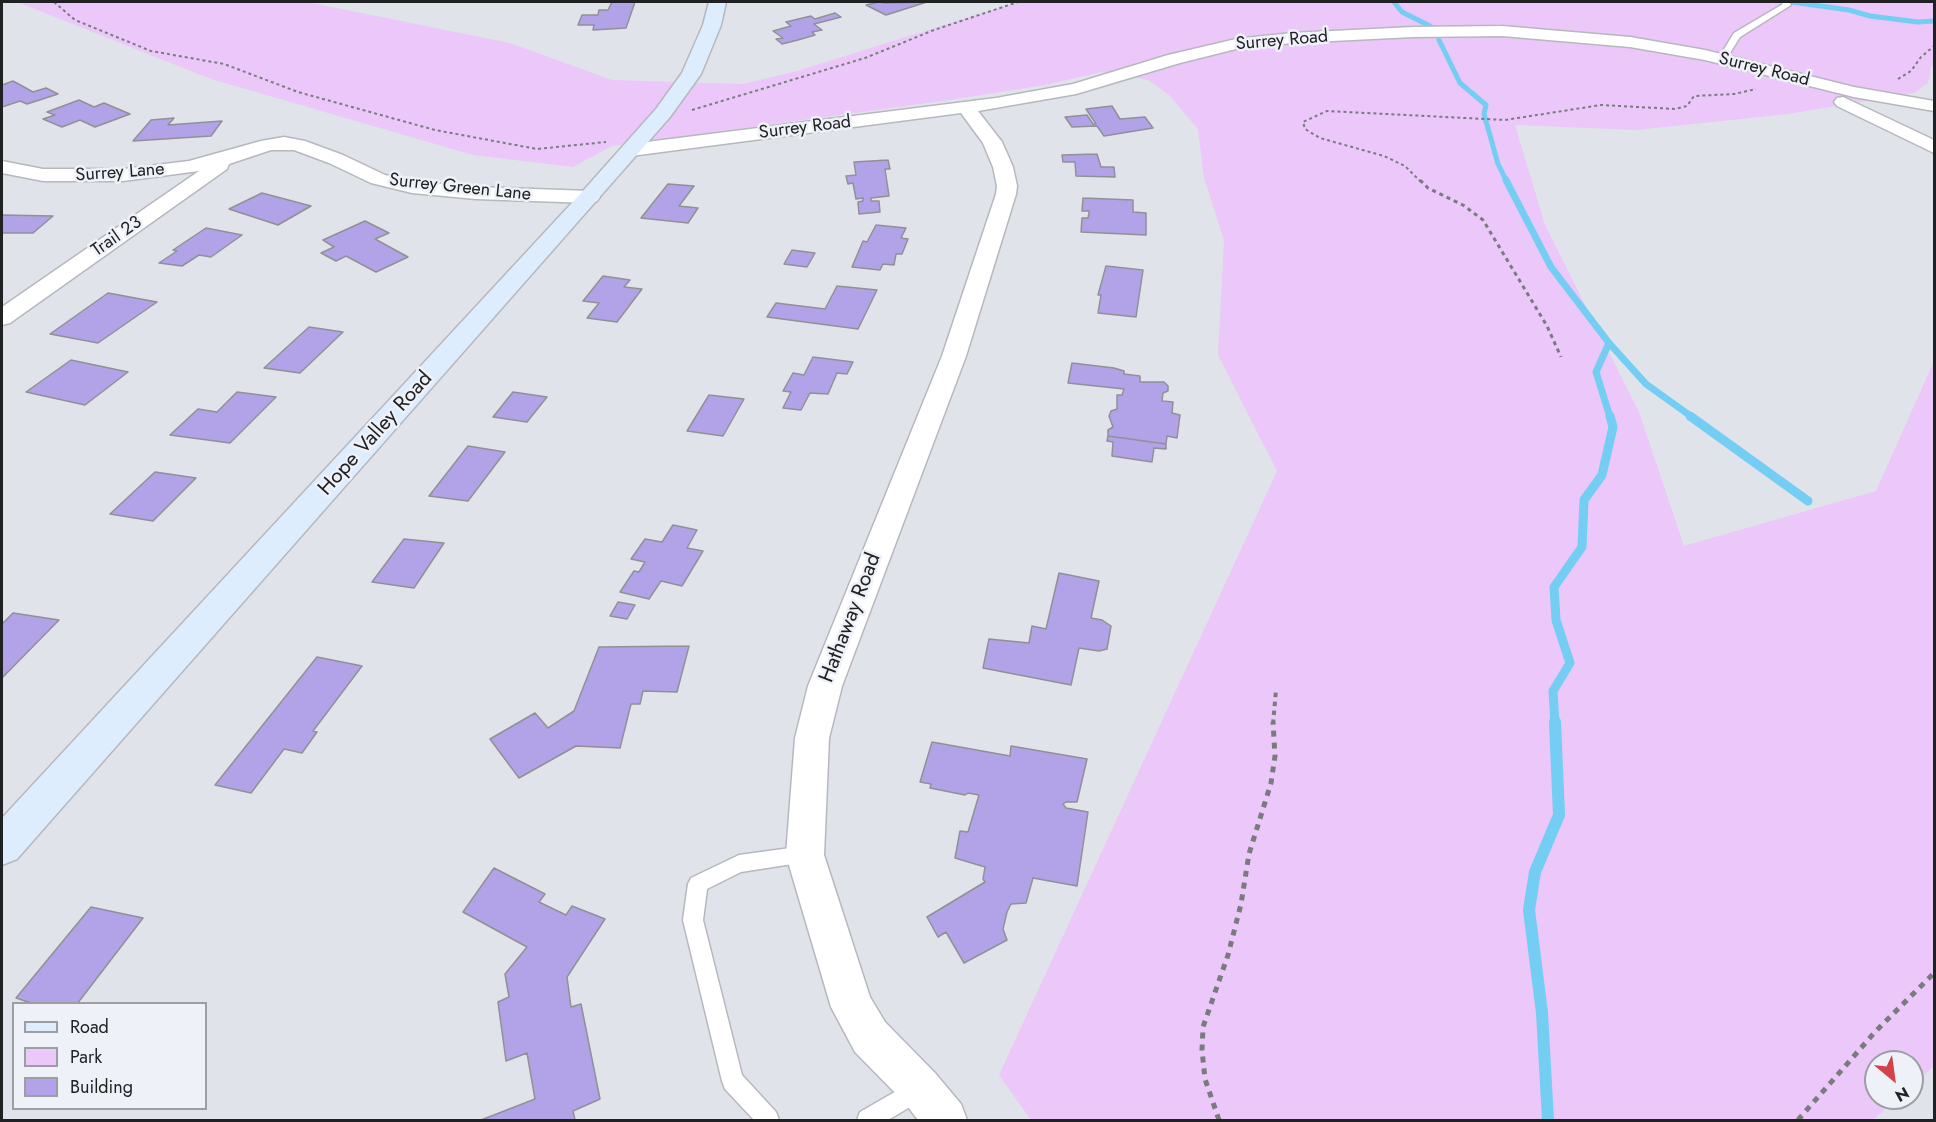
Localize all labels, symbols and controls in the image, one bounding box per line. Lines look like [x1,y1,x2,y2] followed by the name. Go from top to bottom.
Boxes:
[1235,26,1329,56] street label: Surrey Road
[1716,48,1812,92] street label: Surrey Road
[758,112,852,144] street label: Surrey Road
[75,159,165,187] street label: Surrey Lane
[388,170,532,206] street label: Surrey Green Lane
[88,212,146,262] street label: Trail 23
[314,367,438,501] street label: Hope Valley Road
[815,550,887,686] street label: Hathaway Road
[12,1002,207,1110] legend
[70,1014,109,1040] text: Road
[70,1044,102,1070] text: Park
[1864,1050,1924,1110] north arrow
[70,1074,133,1100] text: Building
[1891,1081,1913,1108] text: N

